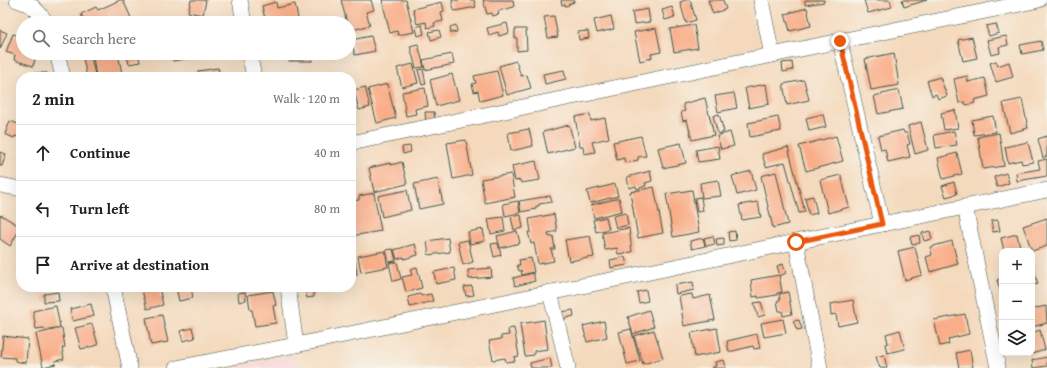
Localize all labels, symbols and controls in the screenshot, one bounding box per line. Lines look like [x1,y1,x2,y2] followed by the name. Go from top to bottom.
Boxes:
[16,16,356,60] search box
[30,27,52,49] icon: search
[62,28,136,49] text: Search here
[831,32,849,50] route end
[32,86,74,111] text: 2 min
[273,89,340,108] text: Walk · 120 m
[32,142,54,164] icon: ahead
[70,142,131,163] text: Continue
[314,143,340,162] text: 40 m
[32,198,54,220] icon: left
[70,198,129,219] text: Turn left
[314,199,340,218] text: 80 m
[787,233,805,251] route start
[999,248,1035,356] map controls
[999,248,1035,284] button: +
[32,254,54,276] icon: arrive
[70,254,209,275] text: Arrive at destination
[999,284,1035,320] button: −
[999,320,1035,356] button: layers

